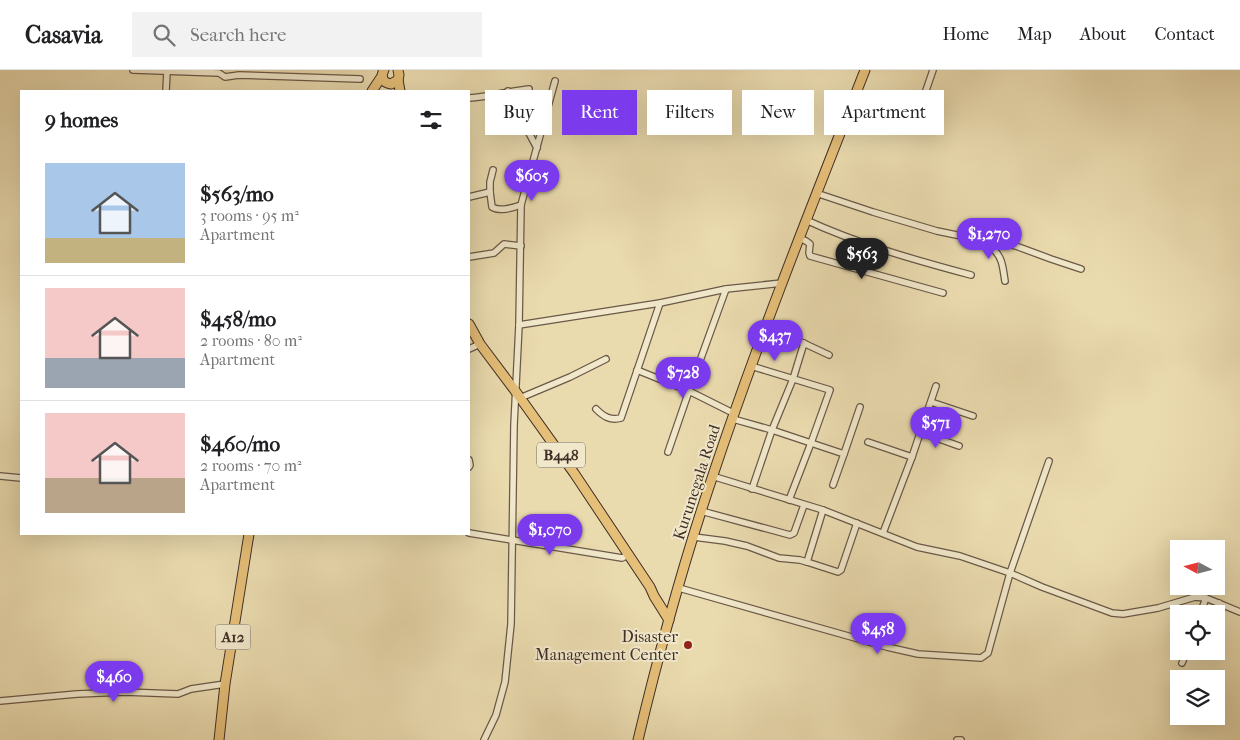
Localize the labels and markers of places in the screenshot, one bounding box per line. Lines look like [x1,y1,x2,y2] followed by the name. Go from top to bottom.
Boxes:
[502,160,562,202] pin: $605
[948,218,1030,260] pin: $1,270
[832,238,892,280] pin: $563
[745,320,805,362] pin: $437
[653,356,713,399] pin: $728
[906,406,966,449] pin: $571
[509,514,591,556] pin: $1,070
[848,612,908,655] pin: $458
[535,627,678,664] place label: Disaster Management Center
[682,639,694,651] marker: Disaster Management Center
[84,660,144,703] pin: $460

